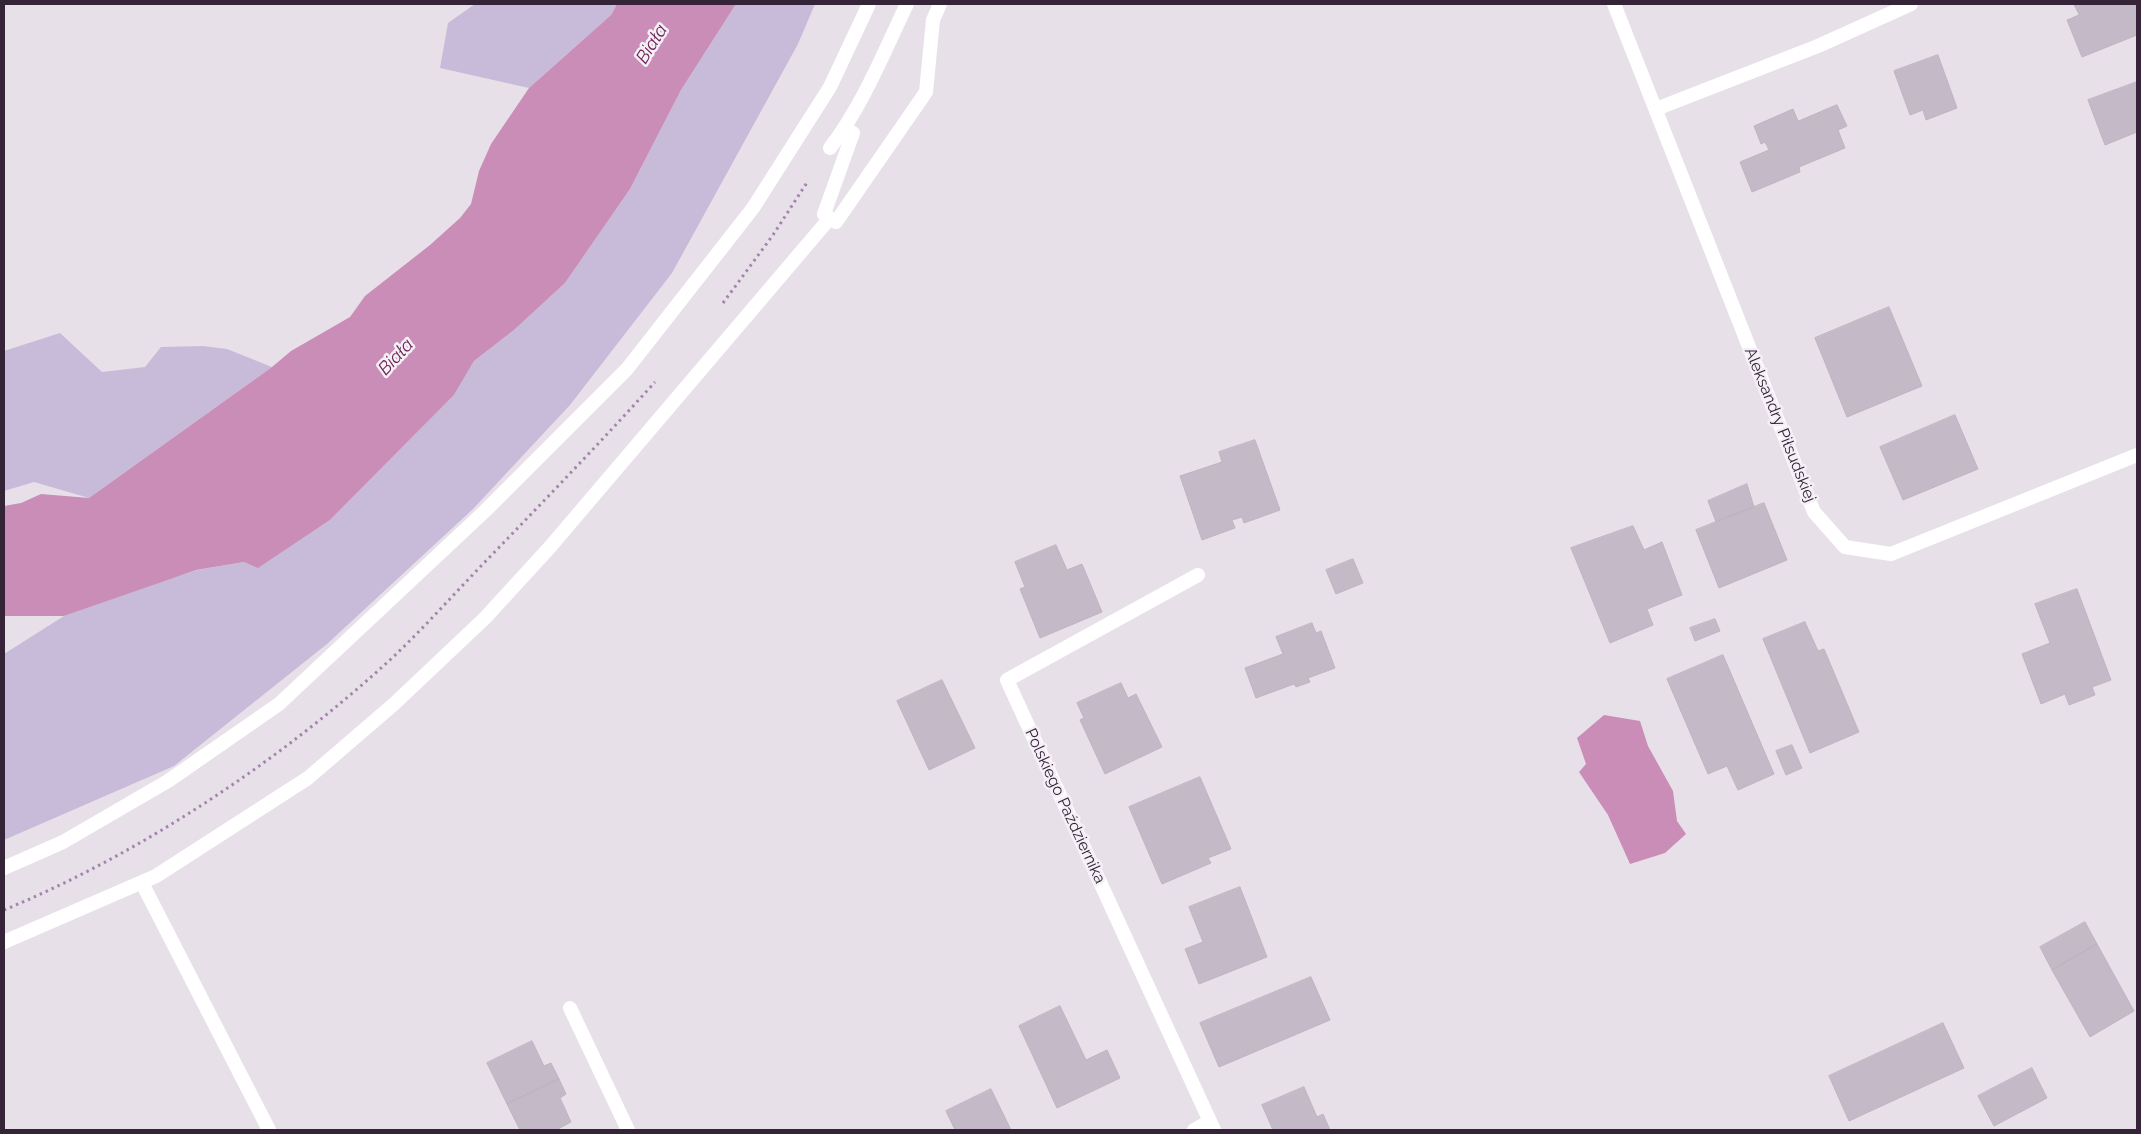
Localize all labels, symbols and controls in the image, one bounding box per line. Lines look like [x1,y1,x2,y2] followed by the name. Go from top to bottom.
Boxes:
[632,20,672,68] water label: Biała
[374,334,418,380] water label: Biała
[1740,345,1820,505] street label: Aleksandry Piłsudskiej
[1021,725,1109,887] street label: Polskiego Października

